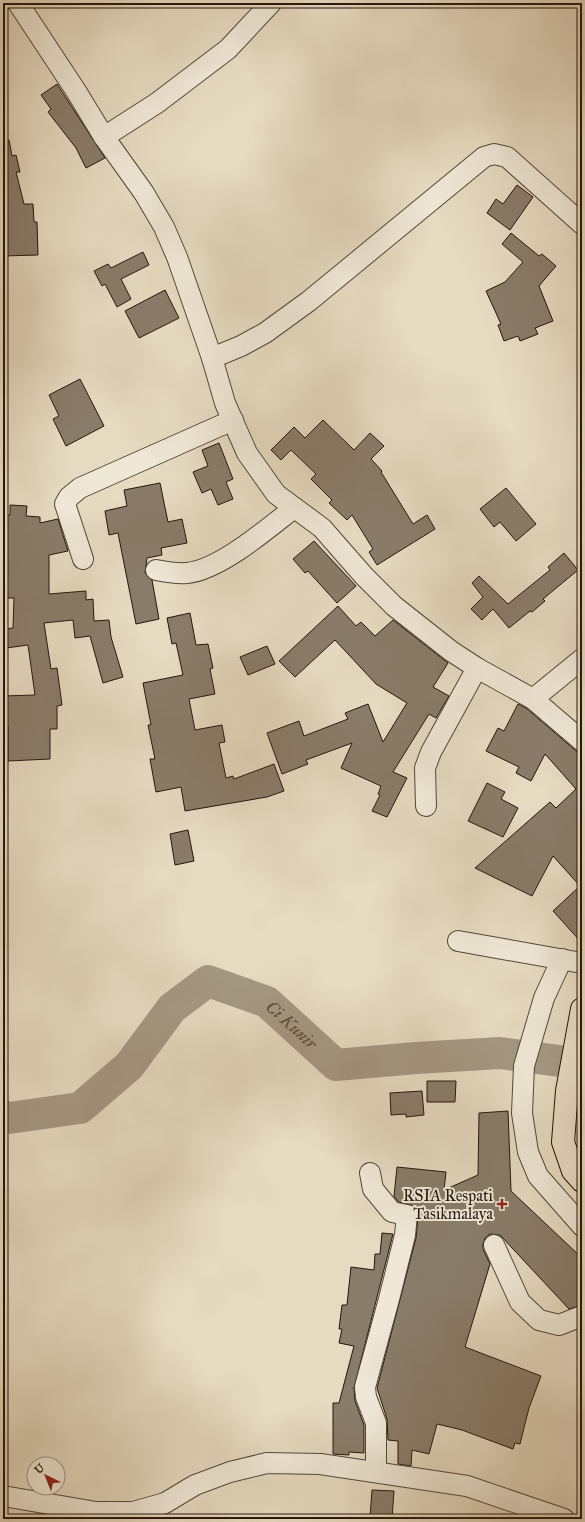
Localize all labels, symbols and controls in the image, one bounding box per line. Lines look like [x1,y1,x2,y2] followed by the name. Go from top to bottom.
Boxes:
[262,996,322,1054] water label: Ci Kunir
[403,1186,494,1223] place label: RSIA Respati Tasikmalaya
[496,1198,508,1210] marker: RSIA Respati Tasikmalaya
[26,1456,66,1496] north arrow
[32,1461,47,1477] text: U

